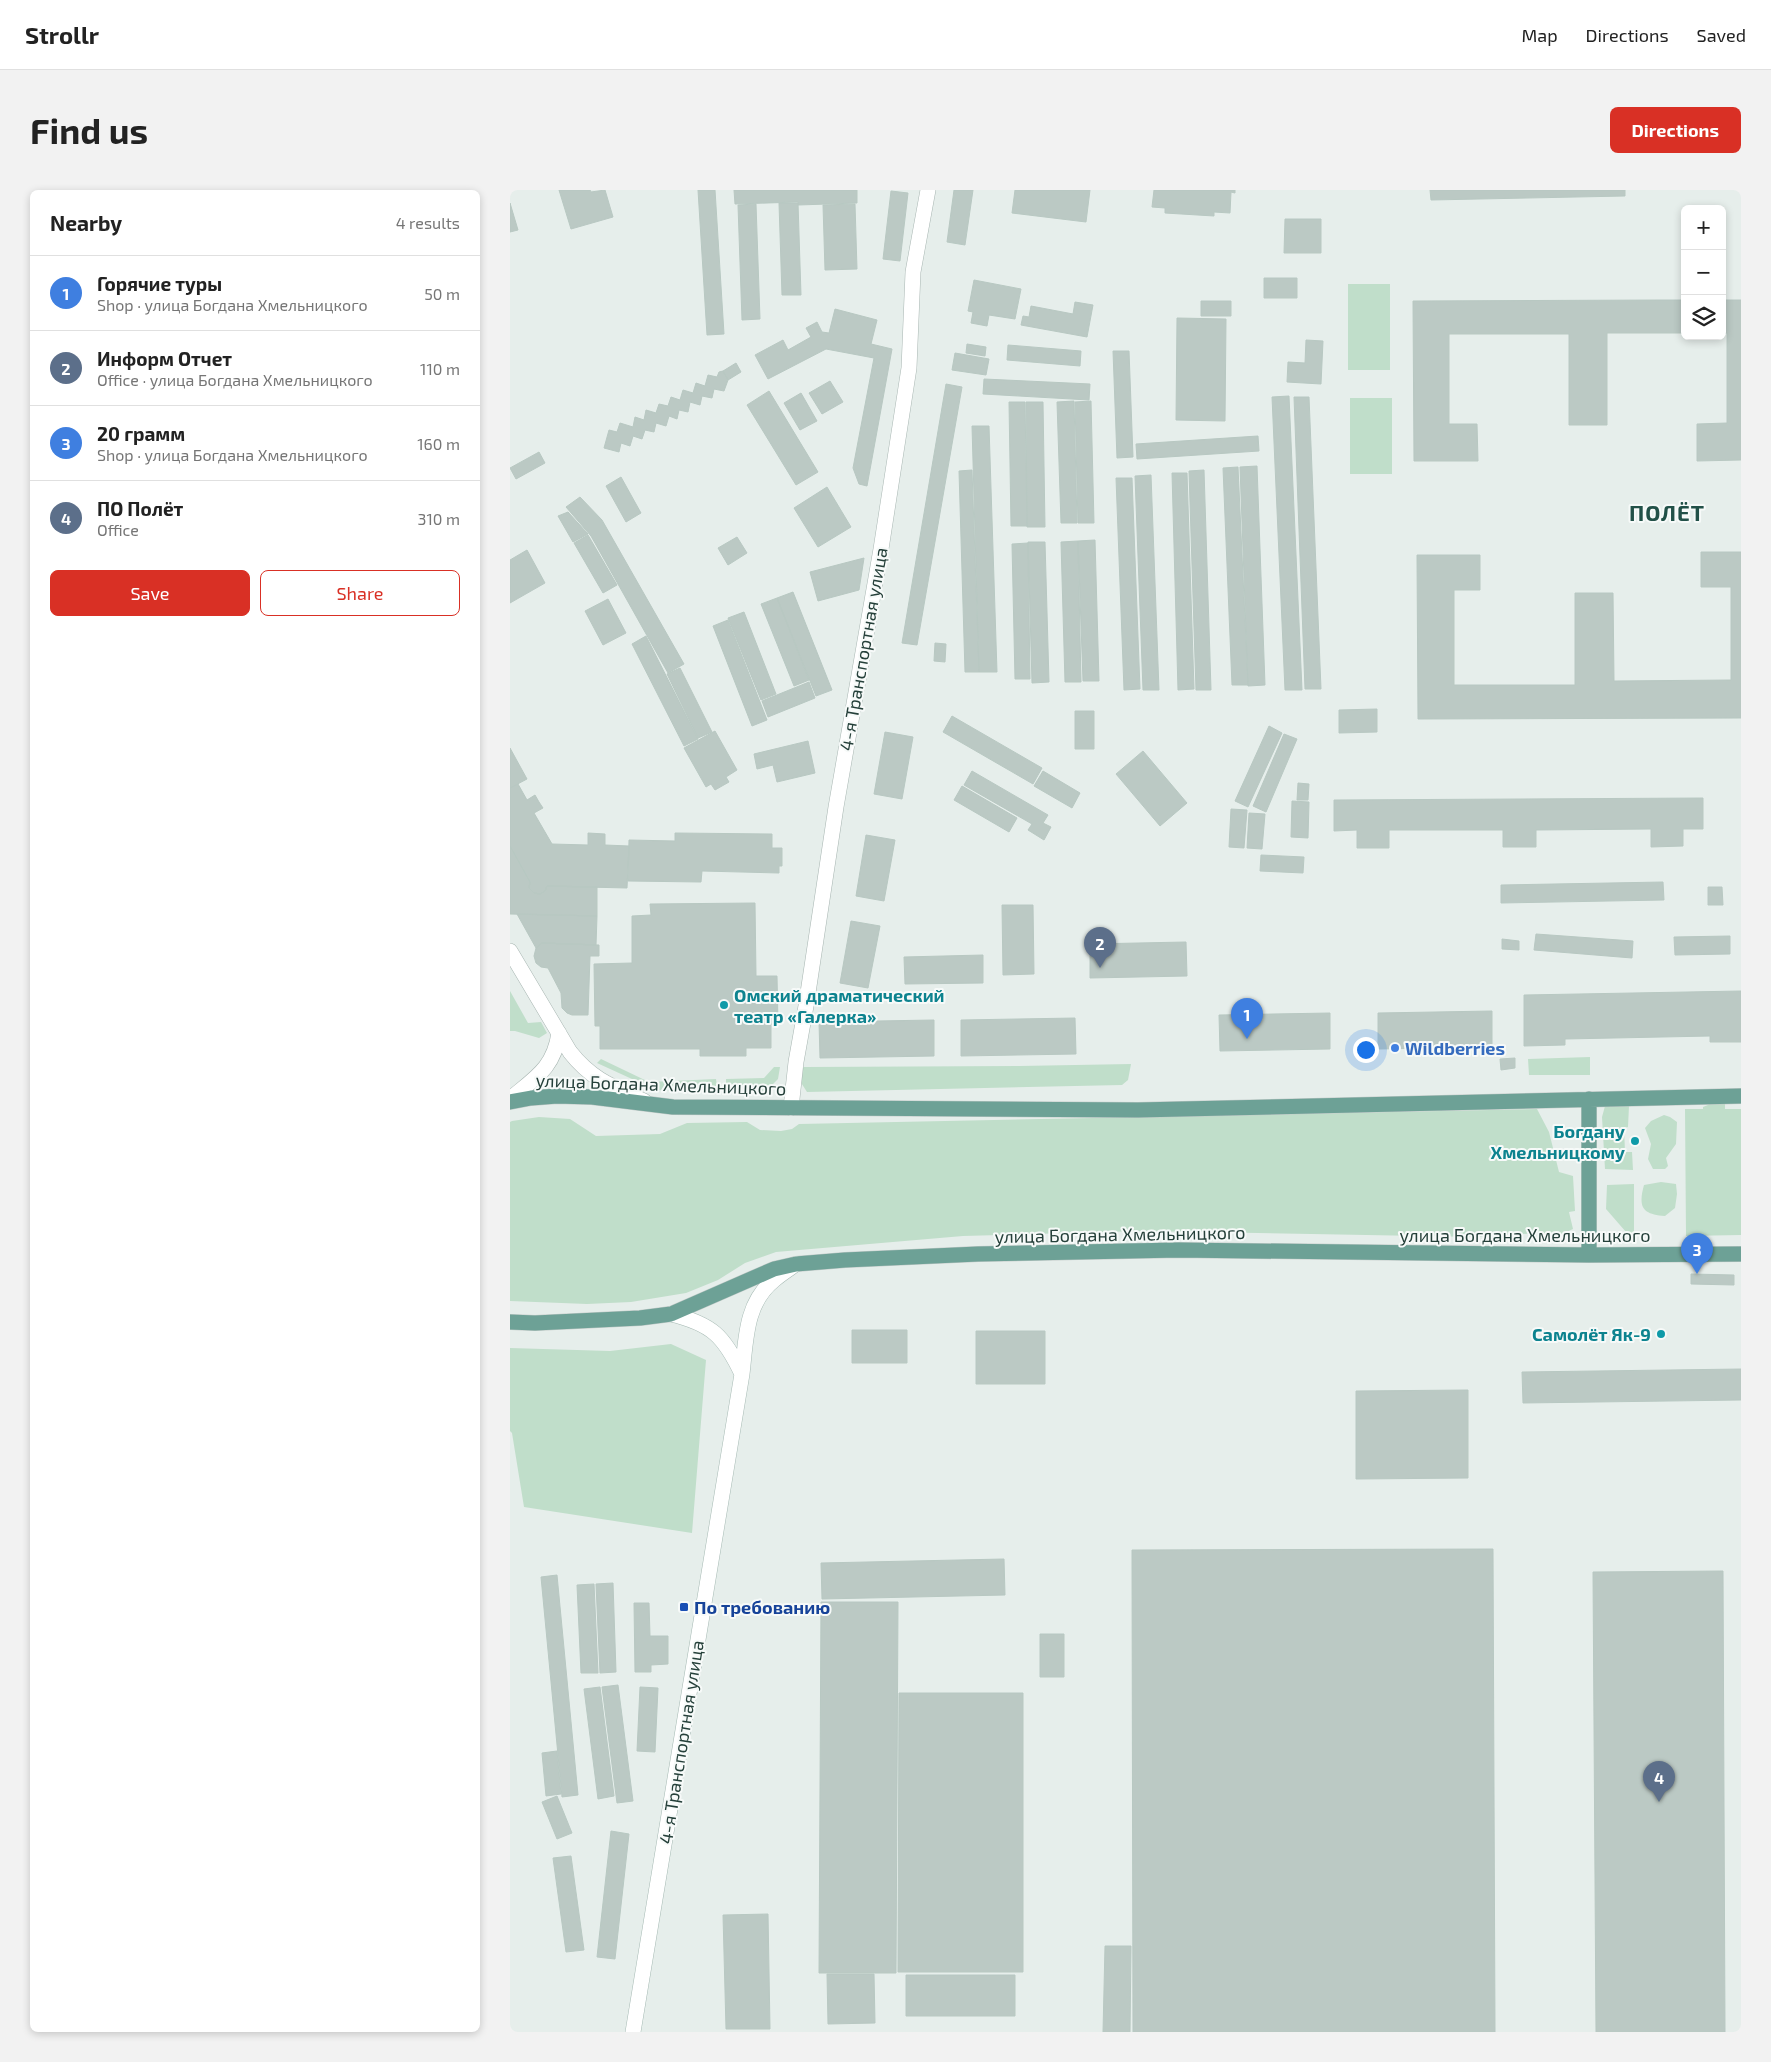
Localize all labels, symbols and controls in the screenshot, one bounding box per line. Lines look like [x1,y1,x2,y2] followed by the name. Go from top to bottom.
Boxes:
[25,20,99,49] text: Strollr
[1521,24,1558,46] text: Map
[1586,24,1669,46] text: Directions
[1697,24,1746,46] text: Saved
[1610,107,1741,153] button: Directions
[30,109,148,151] text: Find us
[1681,205,1726,340] map controls
[1681,205,1726,250] button: +
[50,210,122,235] text: Nearby
[396,213,460,232] text: 4 results
[1681,250,1726,295] button: −
[97,272,222,295] text: Горячие туры
[63,284,69,303] text: 1
[424,284,460,303] text: 50 m
[97,295,368,314] text: Shop · улица Богдана Хмельницкого
[1681,295,1726,340] button: layers
[97,347,232,370] text: Информ Отчет
[61,359,71,378] text: 2
[420,359,460,378] text: 110 m
[97,370,373,389] text: Office · улица Богдана Хмельницкого
[97,422,185,445] text: 20 грамм
[61,434,71,453] text: 3
[417,434,460,453] text: 160 m
[97,445,368,464] text: Shop · улица Богдана Хмельницкого
[97,497,183,520] text: ПО Полёт
[1629,499,1705,525] district label: ПОЛЁТ
[61,509,71,528] text: 4
[418,509,460,528] text: 310 m
[97,520,139,539] text: Office
[834,546,892,752] street label: 4-я Транспортная улица
[50,570,250,616] button: Save
[260,570,460,616] button: Share
[1084,927,1116,968] pin: 2
[734,984,945,1027] place label: Омский драматический театр «Галерка»
[1231,998,1263,1039] pin: 1
[718,999,730,1011] marker: Омский драматический театр «Галерка»
[1353,1037,1379,1063] your location
[1405,1037,1505,1059] place label: Wildberries
[1389,1042,1401,1054] marker: Wildberries
[535,1069,787,1099] street label: улица Богдана Хмельницкого
[1491,1120,1626,1163] place label: Богдану Хмельницкому
[1629,1135,1641,1147] marker: Богдану Хмельницкому
[994,1221,1246,1247] street label: улица Богдана Хмельницкого
[1400,1224,1650,1246] street label: улица Богдана Хмельницкого
[1681,1233,1713,1274] pin: 3
[1532,1323,1651,1345] place label: Самолёт Як-9
[1655,1328,1667,1340] marker: Самолёт Як-9
[694,1596,830,1618] place label: По требованию
[678,1601,690,1613] marker: По требованию
[654,1639,708,1845] street label: 4-я Транспортная улица
[1643,1761,1675,1802] pin: 4

